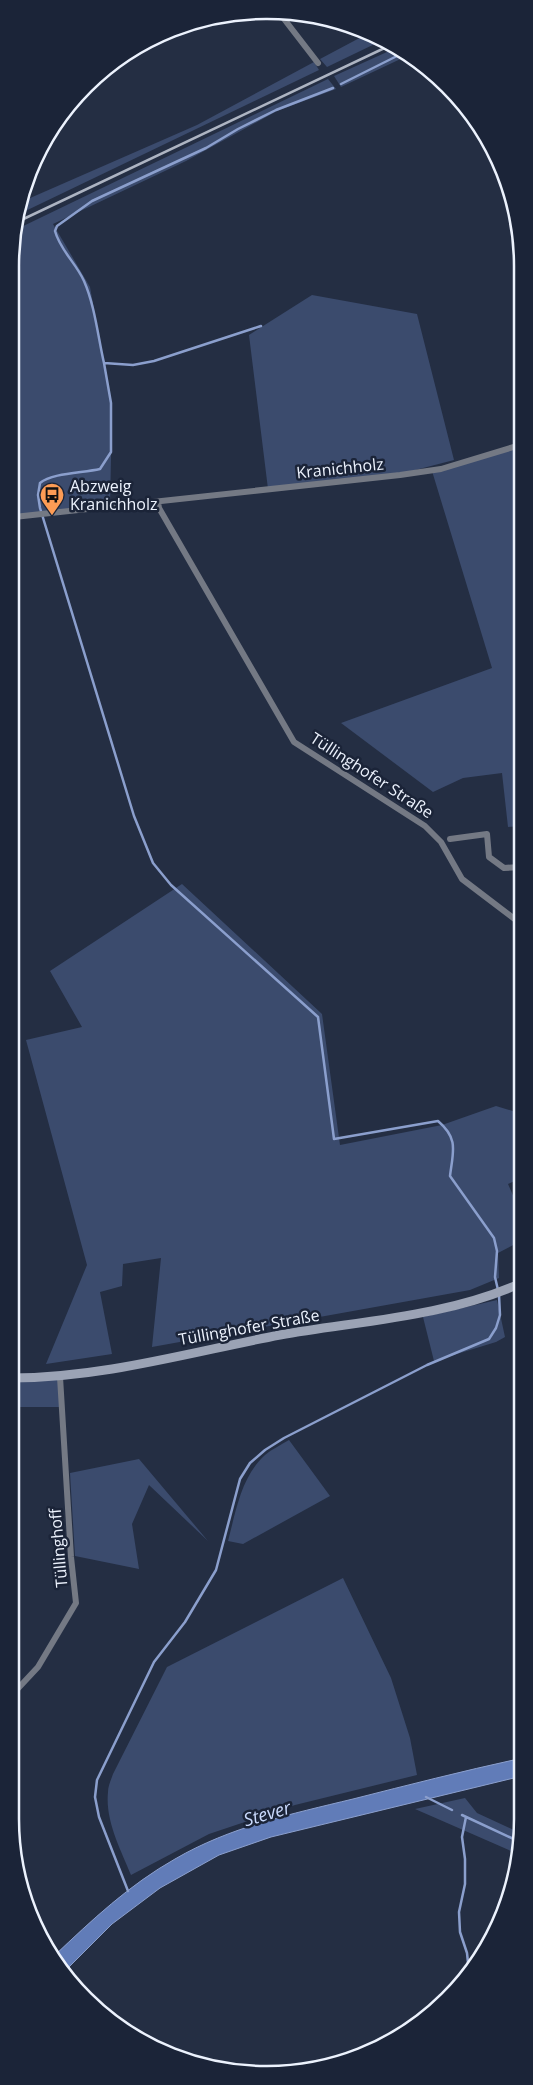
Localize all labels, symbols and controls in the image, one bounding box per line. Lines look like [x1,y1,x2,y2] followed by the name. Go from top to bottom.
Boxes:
[295,452,385,484] street label: Kranichholz
[70,475,158,515] place label: Abzweig Kranichholz
[39,482,65,516] bus stop icon: Abzweig Kranichholz
[306,727,438,823] street label: Tüllinghofer Straße
[177,1304,321,1350] street label: Tüllinghofer Straße
[43,1506,72,1589] street label: Tüllinghoff
[240,1795,294,1831] water label: Stever

